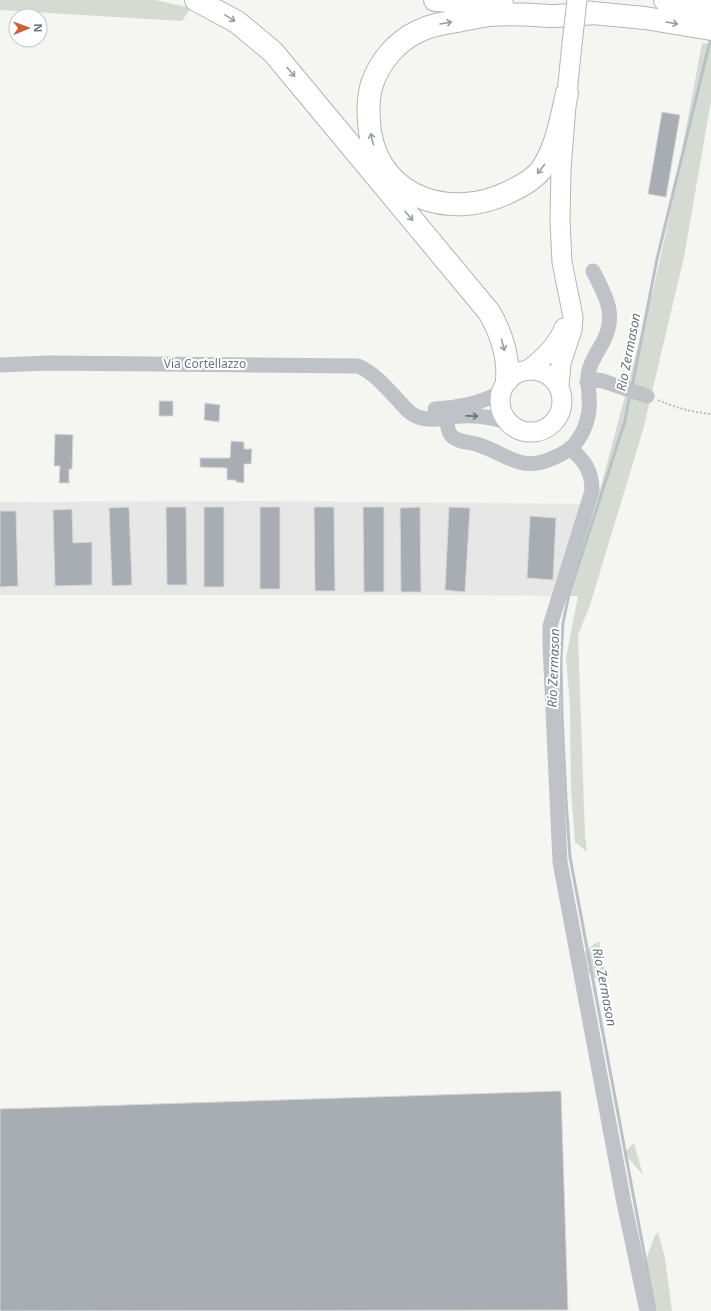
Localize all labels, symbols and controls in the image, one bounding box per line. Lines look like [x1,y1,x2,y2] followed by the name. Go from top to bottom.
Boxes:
[8,8,48,48] north arrow
[224,15,236,23] one-way arrow
[439,19,452,27] one-way arrow
[665,19,678,27] one-way arrow
[31,23,46,32] text: N
[286,67,295,78] one-way arrow
[368,133,375,146] one-way arrow
[537,163,545,174] one-way arrow
[405,210,414,221] one-way arrow
[612,311,644,393] water label: Rio Zermason
[499,338,507,351] one-way arrow
[164,355,246,372] street label: Via Cortellazzo
[465,412,478,420] one-way arrow
[543,628,563,708] water label: Rio Zermason
[589,946,621,1028] water label: Rio Zermason

